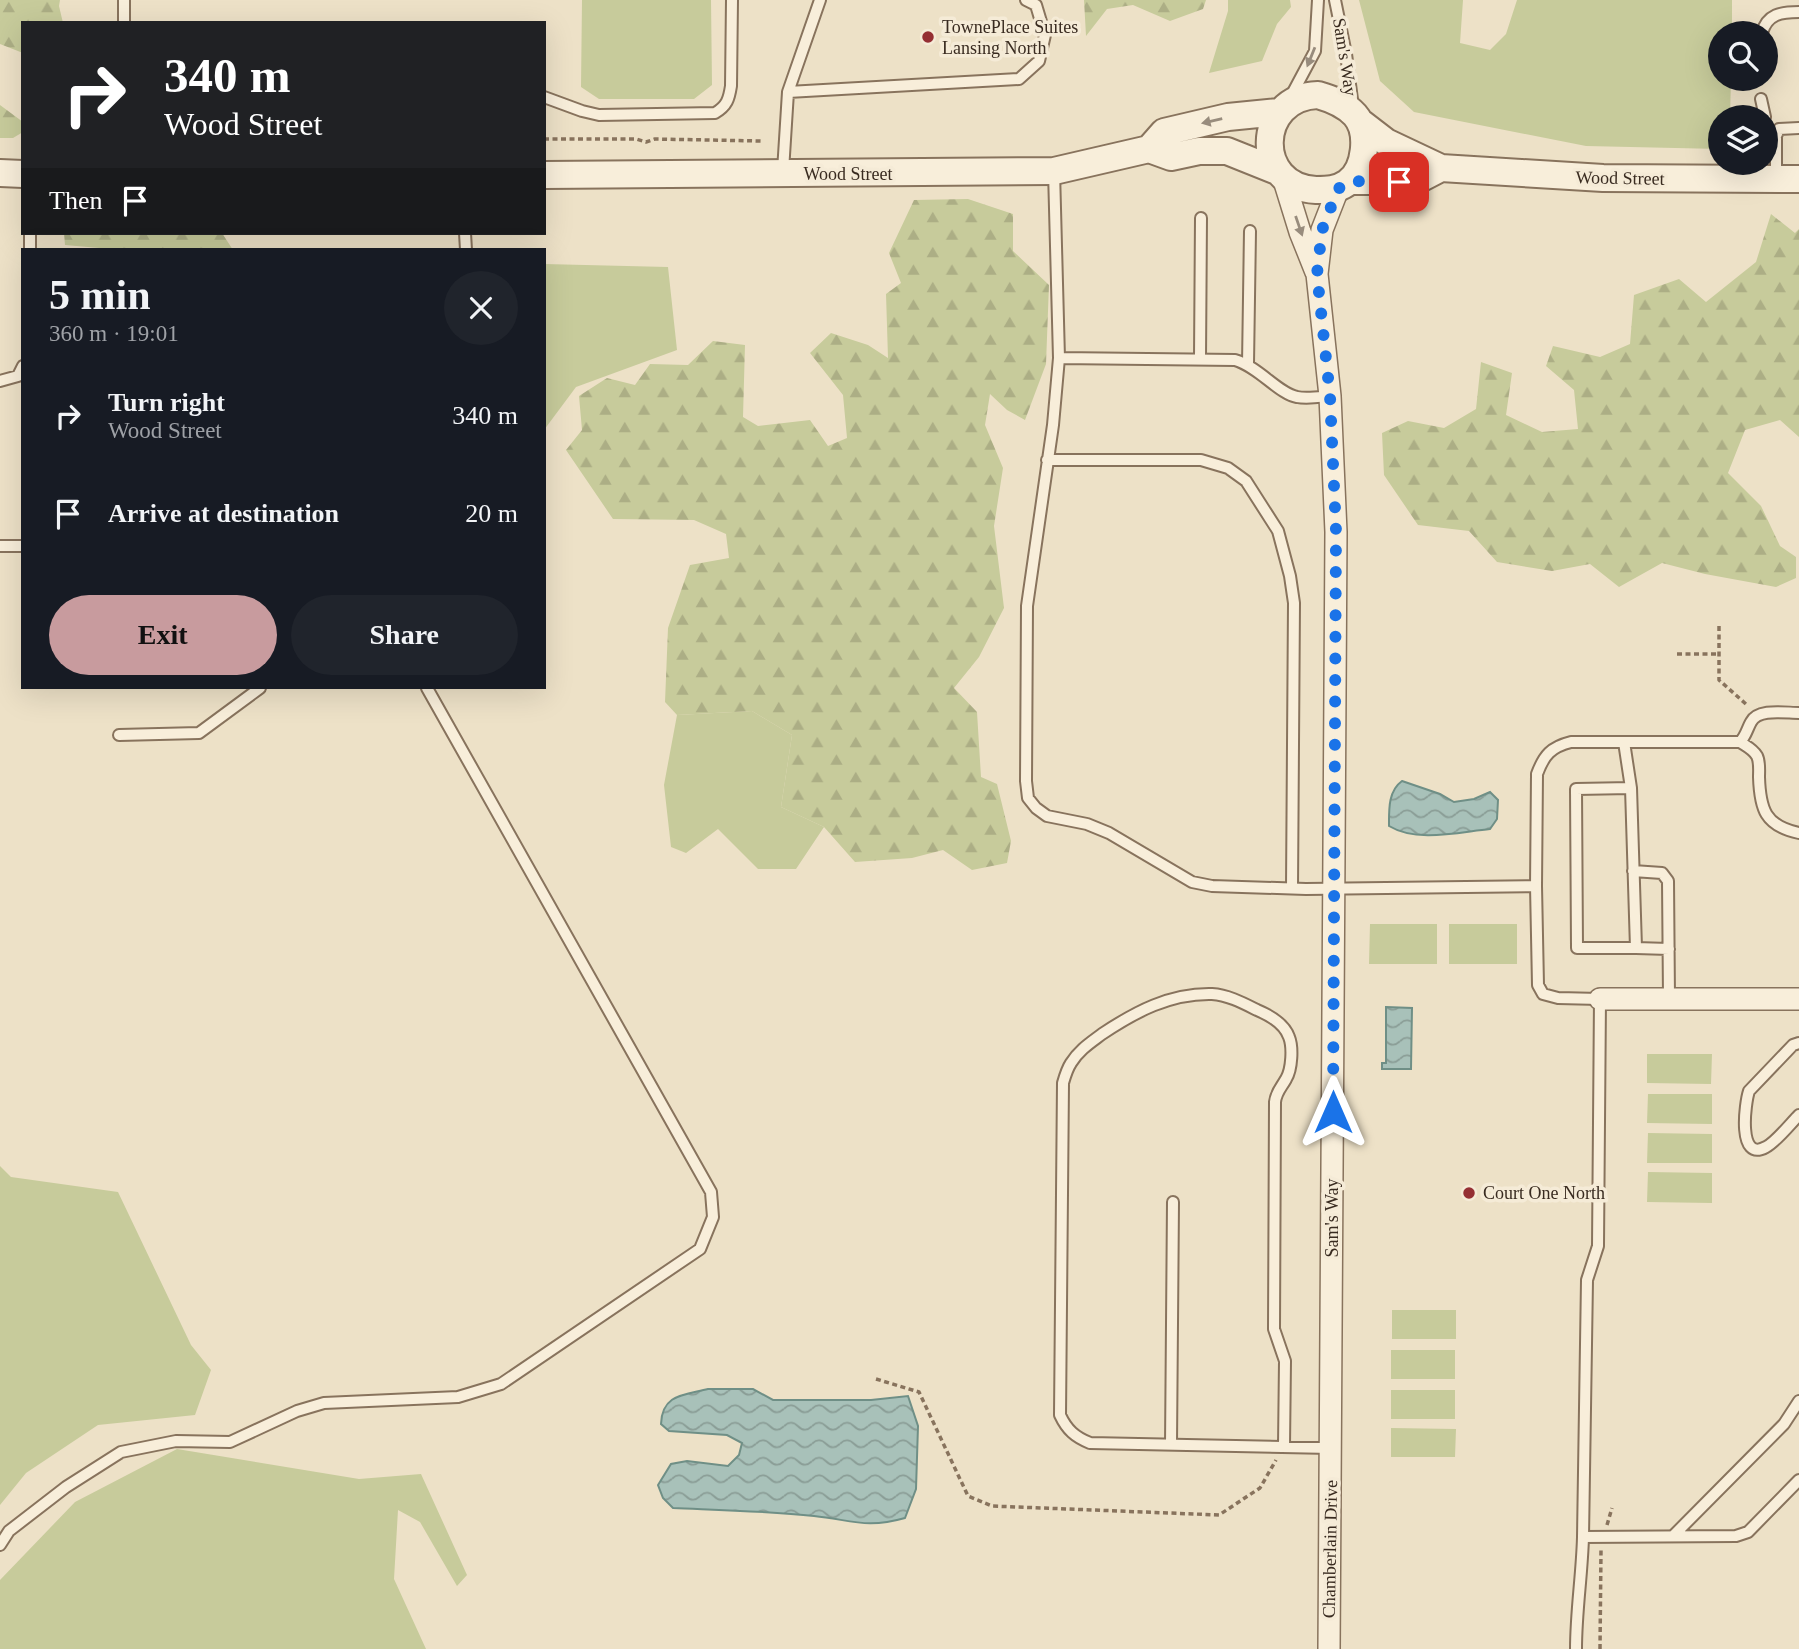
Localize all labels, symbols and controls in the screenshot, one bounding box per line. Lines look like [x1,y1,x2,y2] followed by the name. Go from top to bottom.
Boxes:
[1329,16,1361,98] street label: Sam's Way
[942,17,1078,58] place label: TownePlace Suites Lansing North
[1708,21,1778,175] map controls
[1708,21,1778,91] button: search
[920,29,936,45] marker: TownePlace Suites Lansing North
[1305,47,1316,68] one-way arrow
[164,48,291,103] text: 340 m
[49,49,140,140] icon: right
[1708,105,1778,175] button: layers
[164,106,322,142] text: Wood Street
[1201,116,1223,127] one-way arrow
[1369,152,1429,212] pin
[1380,163,1418,201] icon: arrive
[803,164,893,184] street label: Wood Street
[1575,167,1665,189] street label: Wood Street
[116,182,154,220] icon: arrive
[49,186,102,215] text: Then
[1294,216,1304,237] one-way arrow
[444,271,518,345] button: close
[49,272,151,318] text: 5 min
[49,321,179,346] text: 360 m · 19:01
[108,388,225,417] text: Turn right
[49,397,87,435] icon: right
[452,401,518,430] text: 340 m
[108,418,222,443] text: Wood Street
[49,495,87,533] icon: arrive
[108,499,339,528] text: Arrive at destination
[465,499,518,528] text: 20 m
[49,595,277,675] button: Exit
[291,595,518,675] button: Share
[1296,1075,1370,1149] position arrow
[1322,1179,1342,1257] street label: Sam's Way
[1483,1183,1605,1203] place label: Court One North
[1461,1185,1477,1201] marker: Court One North
[1319,1480,1341,1618] street label: Chamberlain Drive

